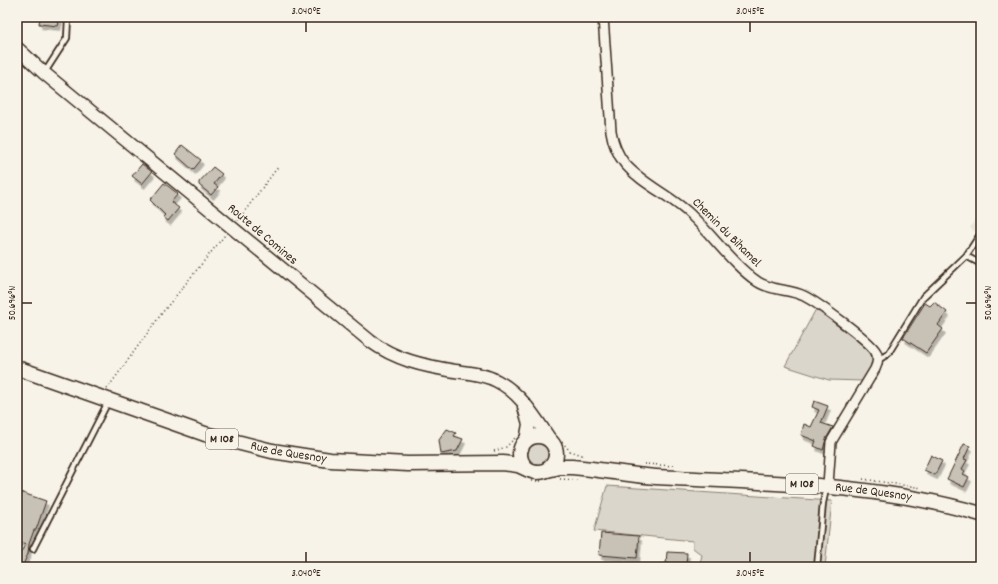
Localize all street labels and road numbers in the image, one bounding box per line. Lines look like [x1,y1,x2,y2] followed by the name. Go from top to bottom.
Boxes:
[687,194,765,272] street label: Chemin du Bihamel
[223,200,301,270] street label: Route de Comines
[206,429,238,449] road number: M 108
[248,436,329,469] street label: Rue de Quesnoy
[786,474,818,494] road number: M 108
[834,478,914,507] street label: Rue de Quesnoy

